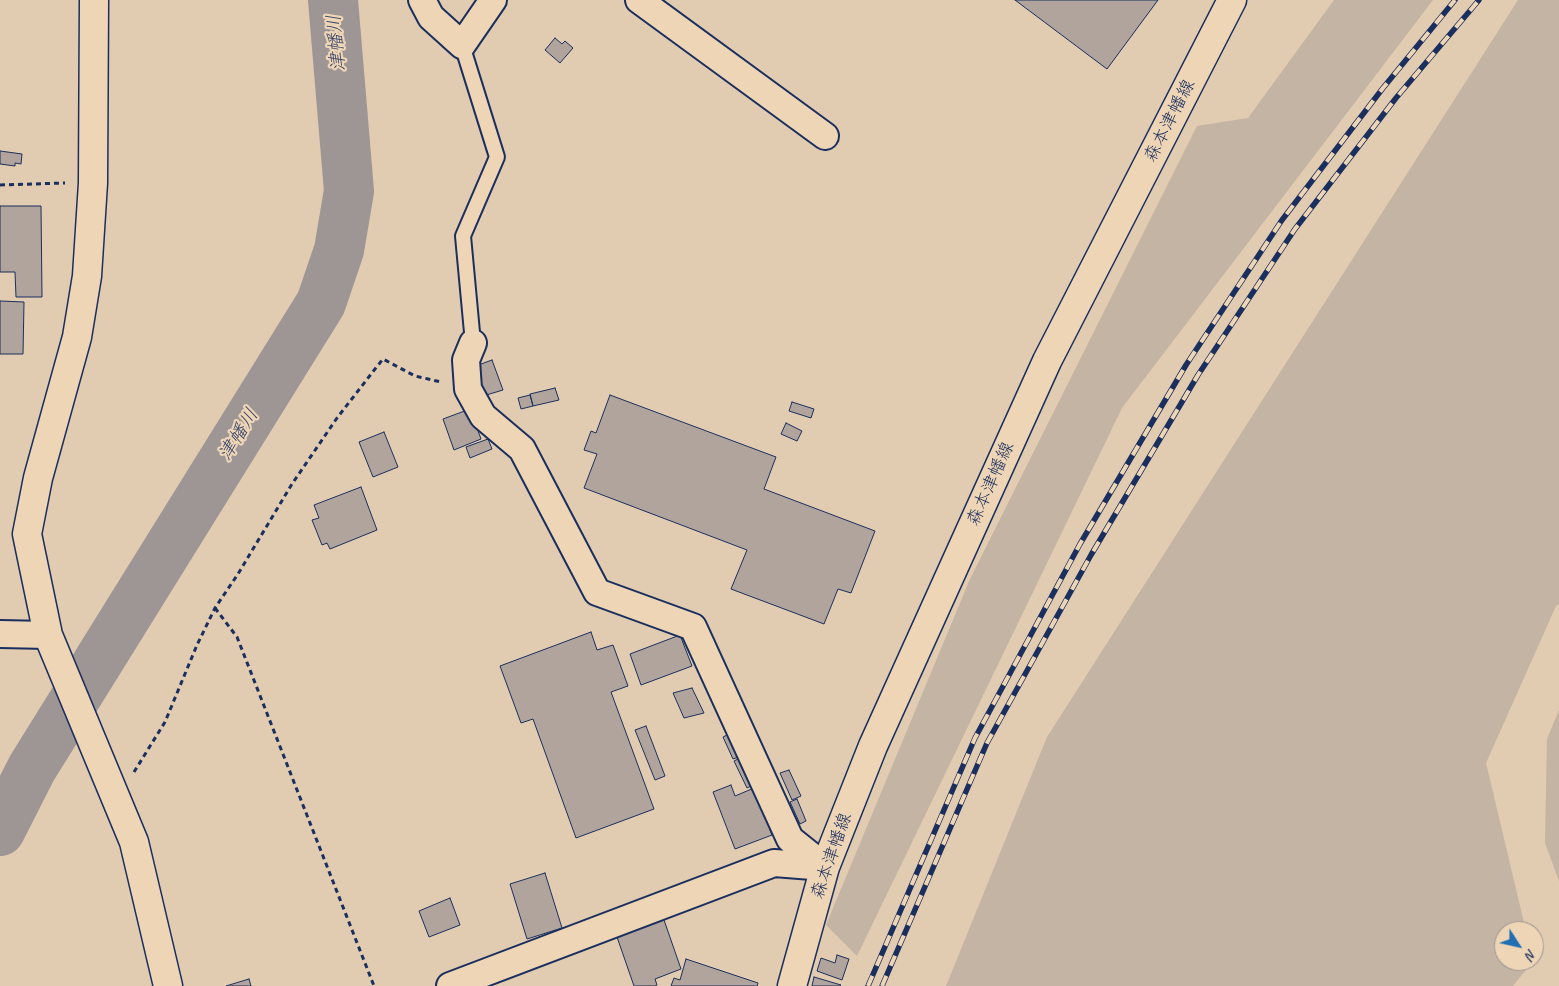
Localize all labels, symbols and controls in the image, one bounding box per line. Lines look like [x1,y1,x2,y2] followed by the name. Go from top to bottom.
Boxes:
[323,14,351,72] water label: 津幡川
[1140,76,1200,166] street label: 森本津幡線
[214,405,264,465] water label: 津幡川
[963,438,1019,530] street label: 森本津幡線
[807,810,857,902] street label: 森本津幡線
[1494,921,1544,971] north arrow
[1521,946,1540,963] text: N

